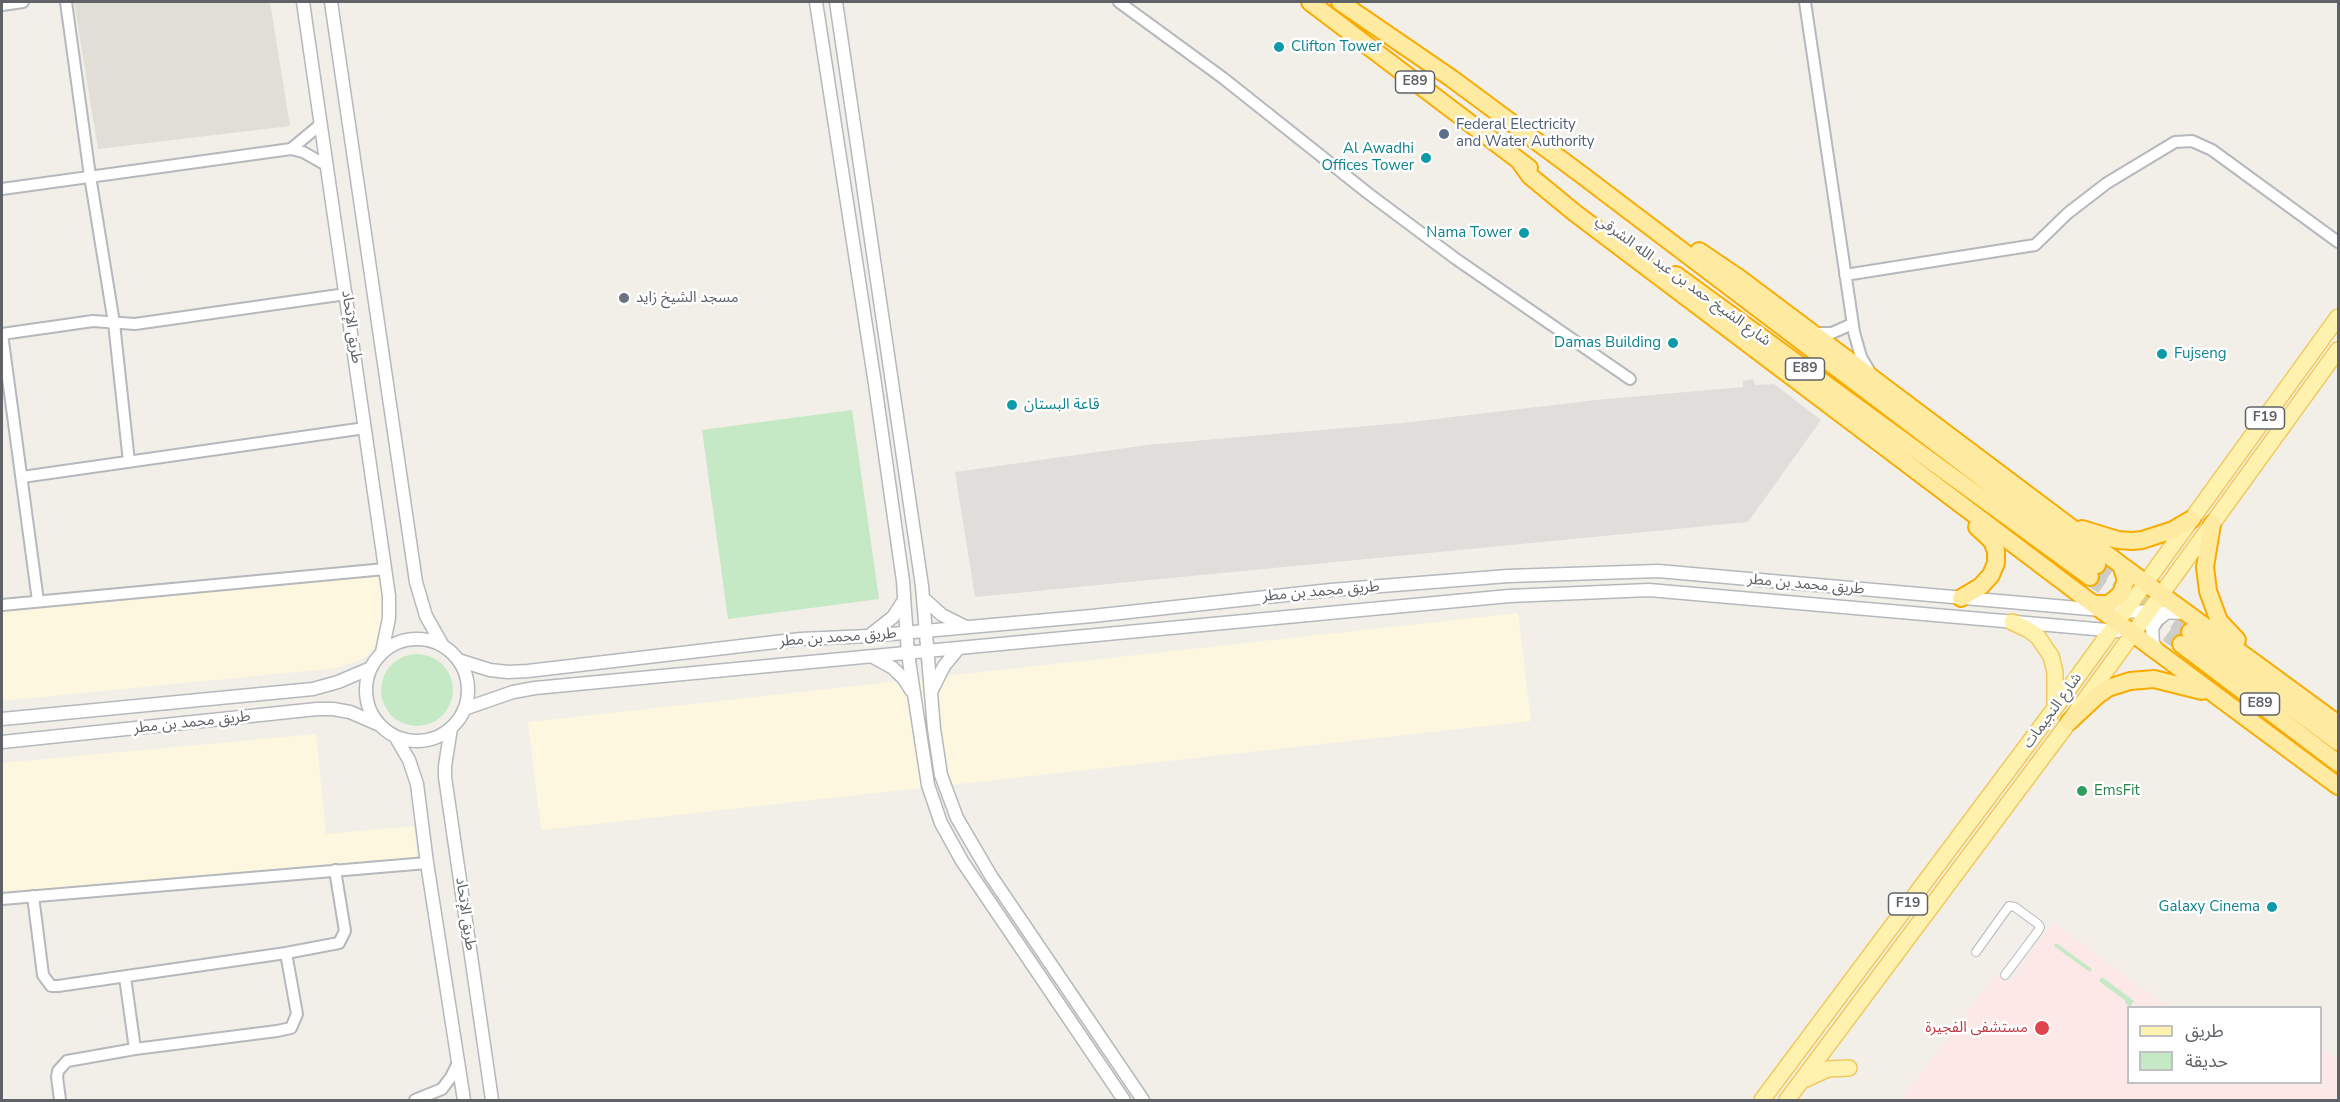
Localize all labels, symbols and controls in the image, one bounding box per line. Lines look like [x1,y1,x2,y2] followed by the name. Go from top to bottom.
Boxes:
[1291,38,1382,56] place label: Clifton Tower
[1272,40,1286,54] marker: Clifton Tower
[1396,71,1434,93] road number: E89
[1456,116,1594,151] place label: Federal Electricity and Water Authority
[1437,127,1451,141] marker: Federal Electricity and Water Authority
[1322,140,1414,175] place label: Al Awadhi Offices Tower
[1419,151,1433,165] marker: Al Awadhi Offices Tower
[1592,211,1774,351] street label: شارع الشيخ حمد بن عبد الله الشرقي
[1426,224,1512,242] place label: Nama Tower
[1517,226,1531,240] marker: Nama Tower
[337,289,365,365] street label: طريق اﻹتحاد
[636,289,739,307] place label: مسجد الشيخ زايد
[617,291,631,305] marker: مسجد الشيخ زايد
[1554,334,1661,352] place label: Damas Building
[1666,336,1680,350] marker: Damas Building
[2174,345,2227,363] place label: Fujseng
[2155,347,2169,361] marker: Fujseng
[1786,358,1824,380] road number: E89
[1024,396,1099,414] place label: قاعة البستان
[1005,398,1019,412] marker: قاعة البستان
[2246,407,2284,429] road number: F19
[1747,571,1865,599] street label: طريق محمد بن مطر
[1262,578,1380,606] street label: طريق محمد بن مطر
[779,625,897,651] street label: طريق محمد بن مطر
[2020,670,2086,752] street label: شارع النجيمات
[2240,693,2280,715] road number: E89
[133,708,251,738] street label: طريق محمد بن مطر
[2094,782,2140,800] place label: EmsFit
[2075,784,2089,798] marker: EmsFit
[451,876,479,952] street label: طريق اﻹتحاد
[1888,893,1928,915] road number: F19
[2159,898,2260,916] place label: Galaxy Cinema
[2265,900,2279,914] marker: Galaxy Cinema
[2127,1006,2322,1084] legend
[1925,1019,2028,1037] place label: مستشفى الفجيرة
[2033,1019,2051,1037] marker: مستشفى الفجيرة
[2185,1019,2224,1043] text: طريق
[2185,1049,2228,1073] text: حديقة

